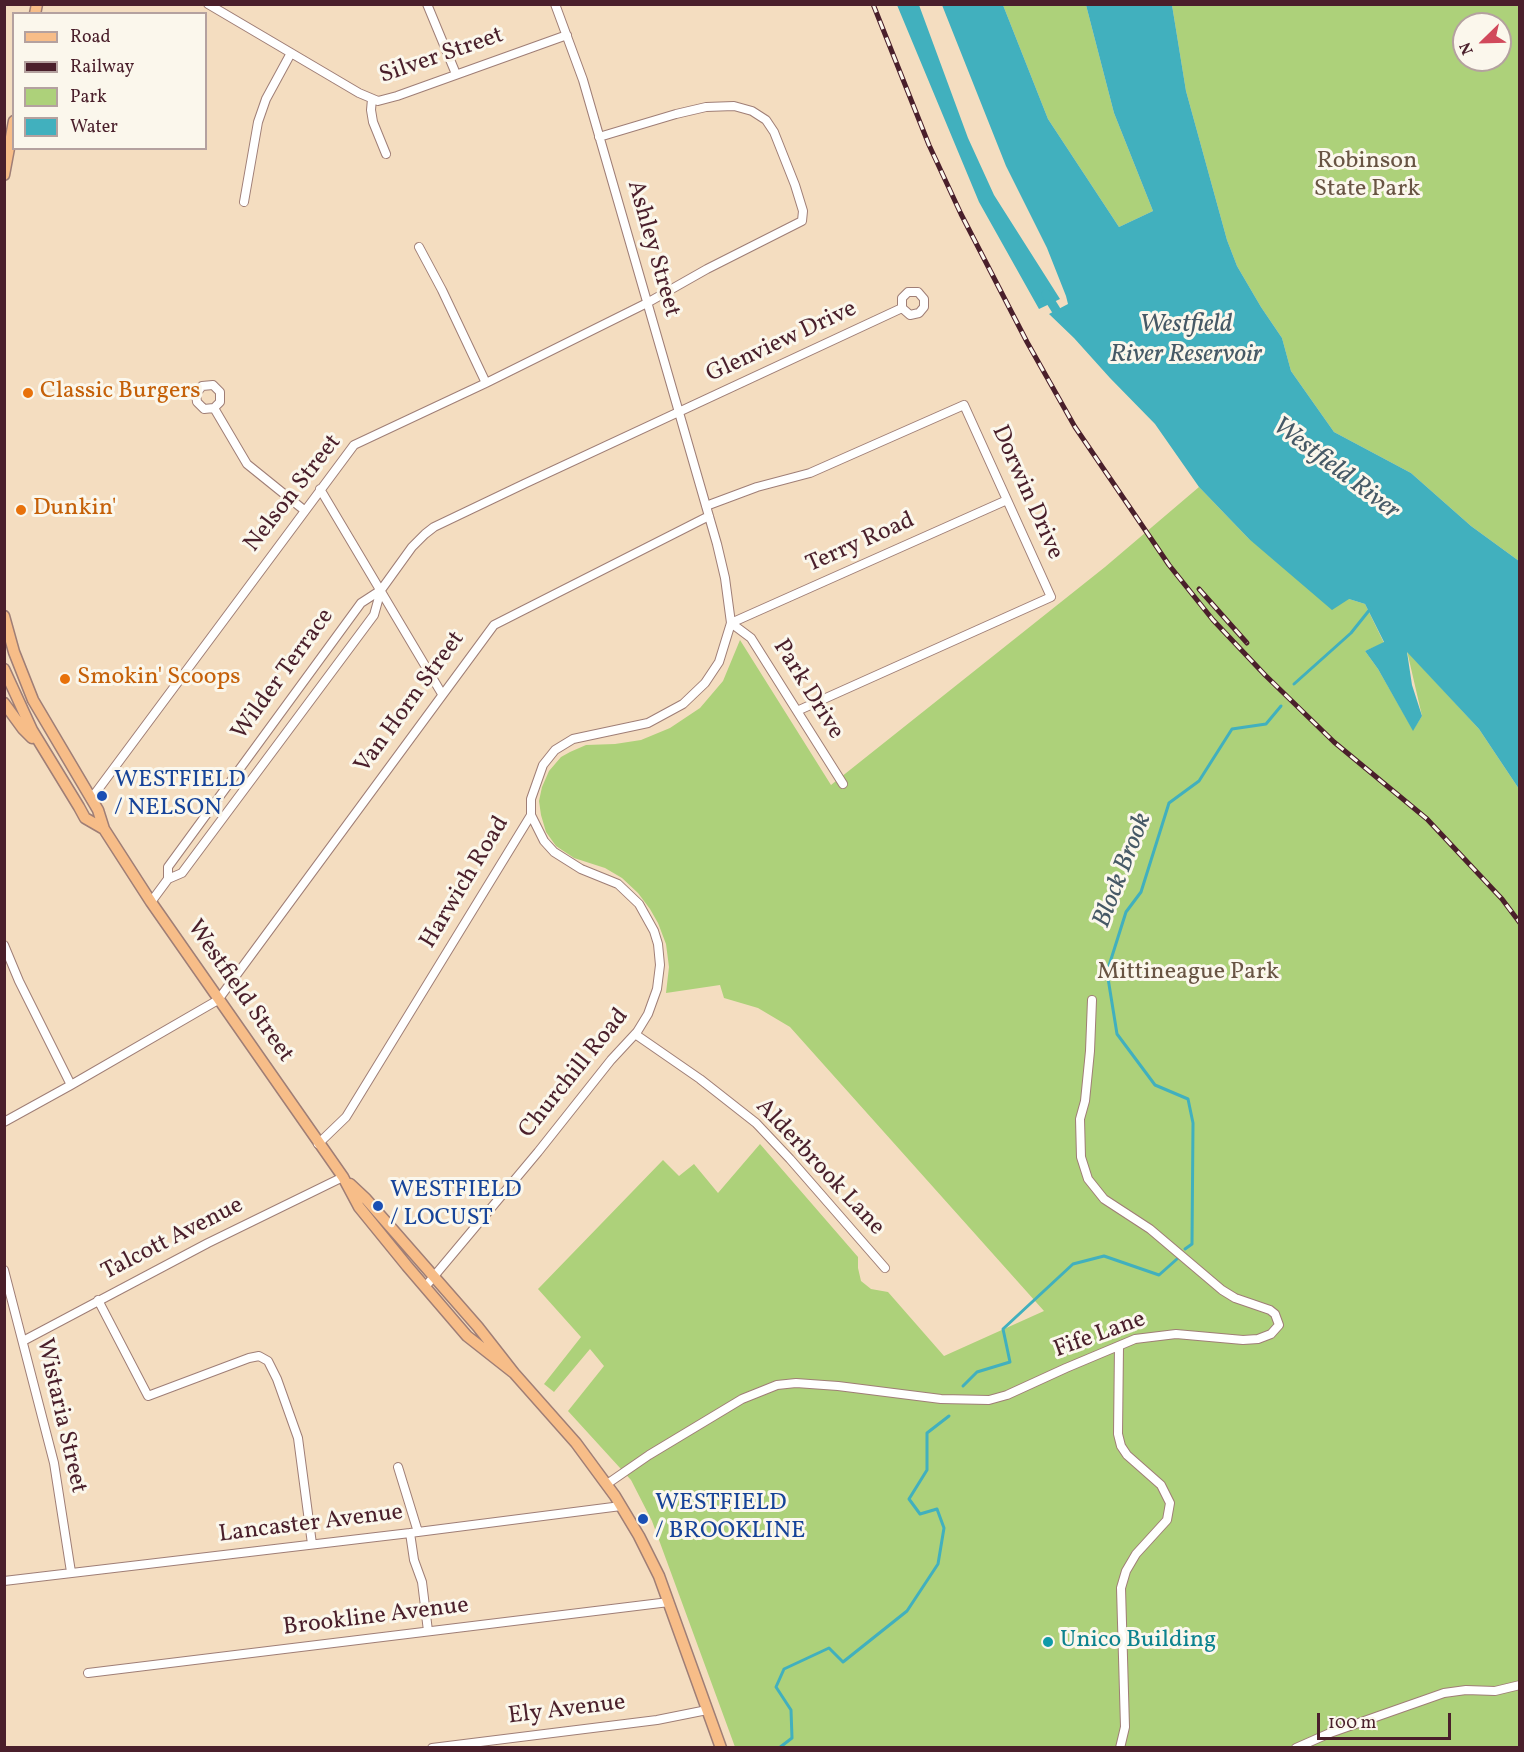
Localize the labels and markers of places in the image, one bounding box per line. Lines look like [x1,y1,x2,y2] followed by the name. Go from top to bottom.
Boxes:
[40,379,201,407] place label: Classic Burgers
[21,386,35,400] marker: Classic Burgers
[33,496,117,524] place label: Dunkin'
[14,503,28,517] marker: Dunkin'
[77,665,241,693] place label: Smokin' Scoops
[58,672,72,686] marker: Smokin' Scoops
[114,768,246,824] place label: WESTFIELD / NELSON
[95,789,109,803] marker: WESTFIELD / NELSON
[390,1178,522,1234] place label: WESTFIELD / LOCUST
[371,1199,385,1213] marker: WESTFIELD / LOCUST
[655,1491,805,1547] place label: WESTFIELD / BROOKLINE
[636,1512,650,1526] marker: WESTFIELD / BROOKLINE
[1060,1628,1216,1656] place label: Unico Building
[1041,1635,1055,1649] marker: Unico Building

